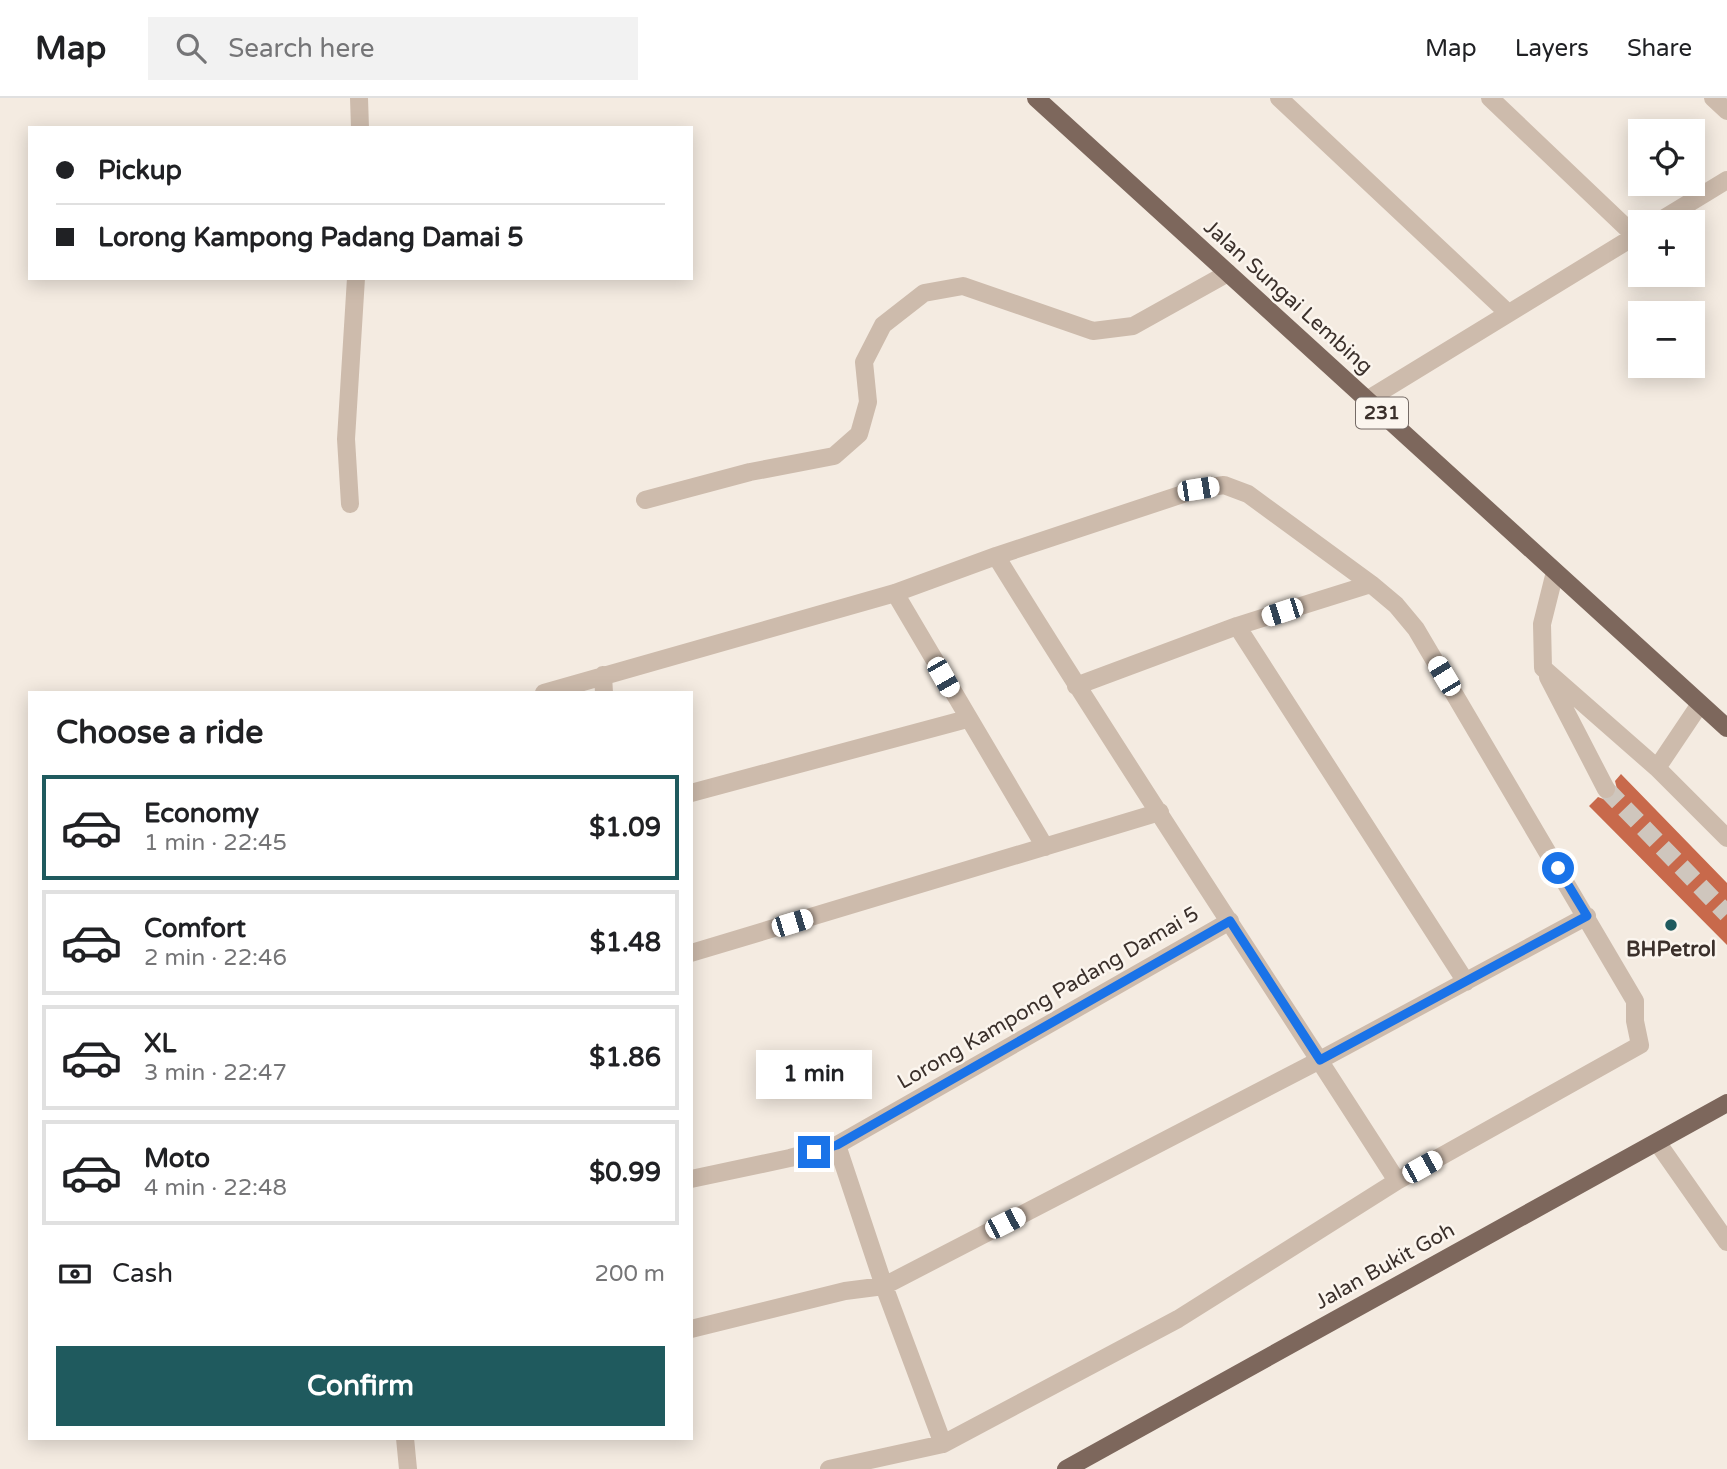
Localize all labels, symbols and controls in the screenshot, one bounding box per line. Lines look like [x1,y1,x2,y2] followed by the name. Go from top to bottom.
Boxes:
[148,17,638,80] search box
[35,29,106,68] text: Map
[172,29,210,67] icon: search
[228,33,374,64] text: Search here
[1425,34,1477,63] text: Map
[1515,34,1589,63] text: Layers
[1627,34,1692,63] text: Share
[1628,119,1705,378] map controls
[1628,119,1705,196] button: locate
[98,155,182,186] text: Pickup
[1628,210,1705,287] button: +
[1198,215,1378,379] street label: Jalan Sungai Lembing
[98,222,524,253] text: Lorong Kampong Padang Damai 5
[1628,301,1705,378] button: −
[1356,398,1408,428] road number: 231
[1176,475,1221,503] car
[1259,596,1306,628] car
[1425,653,1464,699] car
[924,654,963,700] car
[56,714,263,752] text: Choose a ride
[60,796,123,859] icon: car
[144,798,259,829] text: Economy
[589,812,661,843] text: $1.09
[144,829,287,857] text: 1 min · 22:45
[1542,852,1574,884] route start
[893,901,1203,1095] street label: Lorong Kampong Padang Damai 5
[769,907,816,939] car
[60,911,123,974] icon: car
[144,913,246,944] text: Comfort
[1663,917,1679,933] marker: BHPetrol
[590,927,661,958] text: $1.48
[1626,937,1716,962] place label: BHPetrol
[144,944,287,972] text: 2 min · 22:46
[60,1026,123,1089] icon: car
[144,1028,176,1059] text: XL
[589,1042,661,1073] text: $1.86
[756,1051,872,1100] callout: 1 min
[144,1059,287,1087] text: 3 min · 22:47
[783,1060,845,1088] text: 1 min
[798,1136,830,1168] route end
[60,1141,123,1204] icon: car
[144,1143,210,1174] text: Moto
[1399,1148,1446,1186] car
[589,1157,661,1188] text: $0.99
[144,1174,287,1202] text: 4 min · 22:48
[982,1204,1029,1242] car
[1311,1217,1459,1315] street label: Jalan Bukit Goh
[56,1255,94,1293] icon: cash
[112,1258,173,1289] text: Cash
[595,1260,665,1288] text: 200 m
[56,1346,665,1426] button: Confirm

